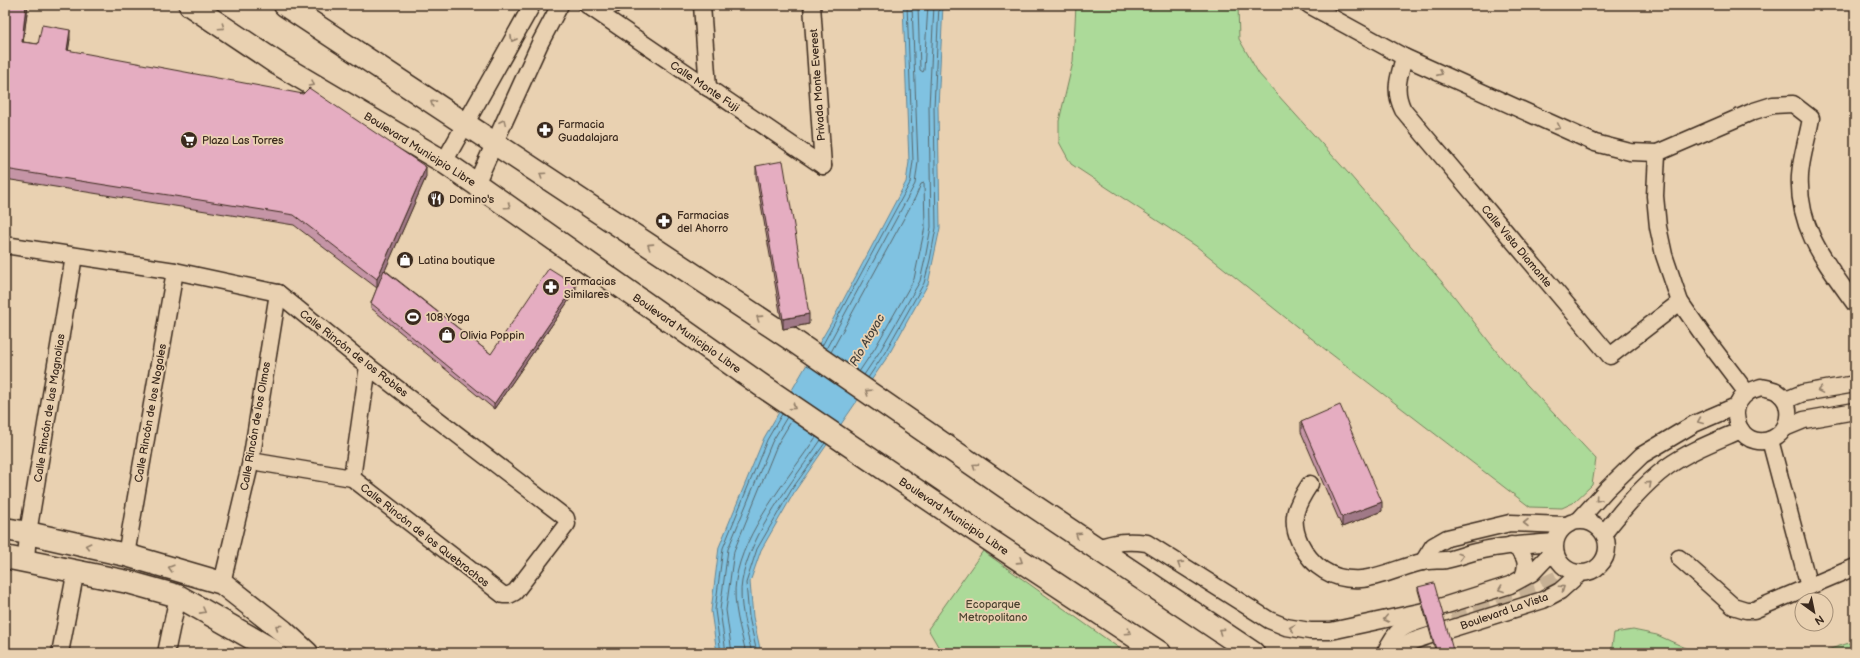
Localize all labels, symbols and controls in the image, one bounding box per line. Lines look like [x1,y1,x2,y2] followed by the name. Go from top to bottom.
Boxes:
[218,22,225,30] one-way arrow
[807,28,828,142] street label: Privada Monte Everest
[511,35,518,42] one-way arrow
[668,58,742,114] street label: Calle Monte Fuji
[1436,68,1443,76] one-way arrow
[308,80,315,87] one-way arrow
[431,101,438,108] one-way arrow
[361,110,478,189] street label: Boulevard Municipio Libre
[558,118,619,144] place label: Farmacia Guadalajara
[498,119,506,126] one-way arrow
[535,120,555,140] pharmacy icon: Farmacia Guadalajara
[1554,122,1562,130] one-way arrow
[179,130,199,150] supermarket icon: Plaza Las Torres
[202,134,284,147] place label: Plaza Las Torres
[539,172,546,180] one-way arrow
[426,189,446,209] restaurant icon: Domino's
[449,193,495,206] place label: Domino's
[504,201,511,209] one-way arrow
[1479,203,1555,290] street label: Calle Vista Diamante
[677,209,729,235] place label: Farmacias del Ahorro
[654,211,674,231] pharmacy icon: Farmacias del Ahorro
[647,244,654,251] one-way arrow
[395,250,415,270] shop icon: Latina boutique
[418,254,496,267] place label: Latina boutique
[564,275,616,301] place label: Farmacias Similares
[541,277,561,297] pharmacy icon: Farmacias Similares
[630,291,744,376] street label: Boulevard Municipio Libre
[297,307,411,400] street label: Calle Rincón de los Robles
[403,307,423,327] sports icon: 108 Yoga
[426,311,470,324] place label: 108 Yoga
[847,311,889,369] water label: Río Atoyac
[756,315,763,323] one-way arrow
[437,325,457,345] shop icon: Olivia Poppin
[460,329,524,342] place label: Olivia Poppin
[31,332,68,483] street label: Calle Rincón de las Magnolias
[132,342,169,483] street label: Calle Rincón de los Nogales
[238,360,273,492] street label: Calle Rincón de los Olmos
[1817,386,1823,394] one-way arrow
[865,389,872,397] one-way arrow
[789,402,796,410] one-way arrow
[1697,417,1704,425] one-way arrow
[972,463,979,471] one-way arrow
[896,475,1011,558] street label: Boulevard Municipio Libre
[358,481,492,590] street label: Calle Rincón de los Quebrachos
[1644,481,1652,488] one-way arrow
[1595,495,1602,502] one-way arrow
[1523,519,1529,527] one-way arrow
[1075,532,1082,540] one-way arrow
[85,543,91,551] one-way arrow
[1457,552,1464,561] one-way arrow
[1016,556,1023,564] one-way arrow
[1177,561,1184,569] one-way arrow
[167,564,174,573] one-way arrow
[1497,584,1504,592] one-way arrow
[1558,585,1565,593] one-way arrow
[1459,590,1550,633] street label: Boulevard La Vista
[1794,592,1834,632] north arrow
[959,598,1027,624] park label: Ecoparque Metropolitano
[199,606,206,613] one-way arrow
[1812,612,1826,628] text: N
[1383,614,1389,622] one-way arrow
[1289,624,1295,633] one-way arrow
[276,625,283,632] one-way arrow
[1124,627,1131,635] one-way arrow
[1218,629,1225,636] one-way arrow

